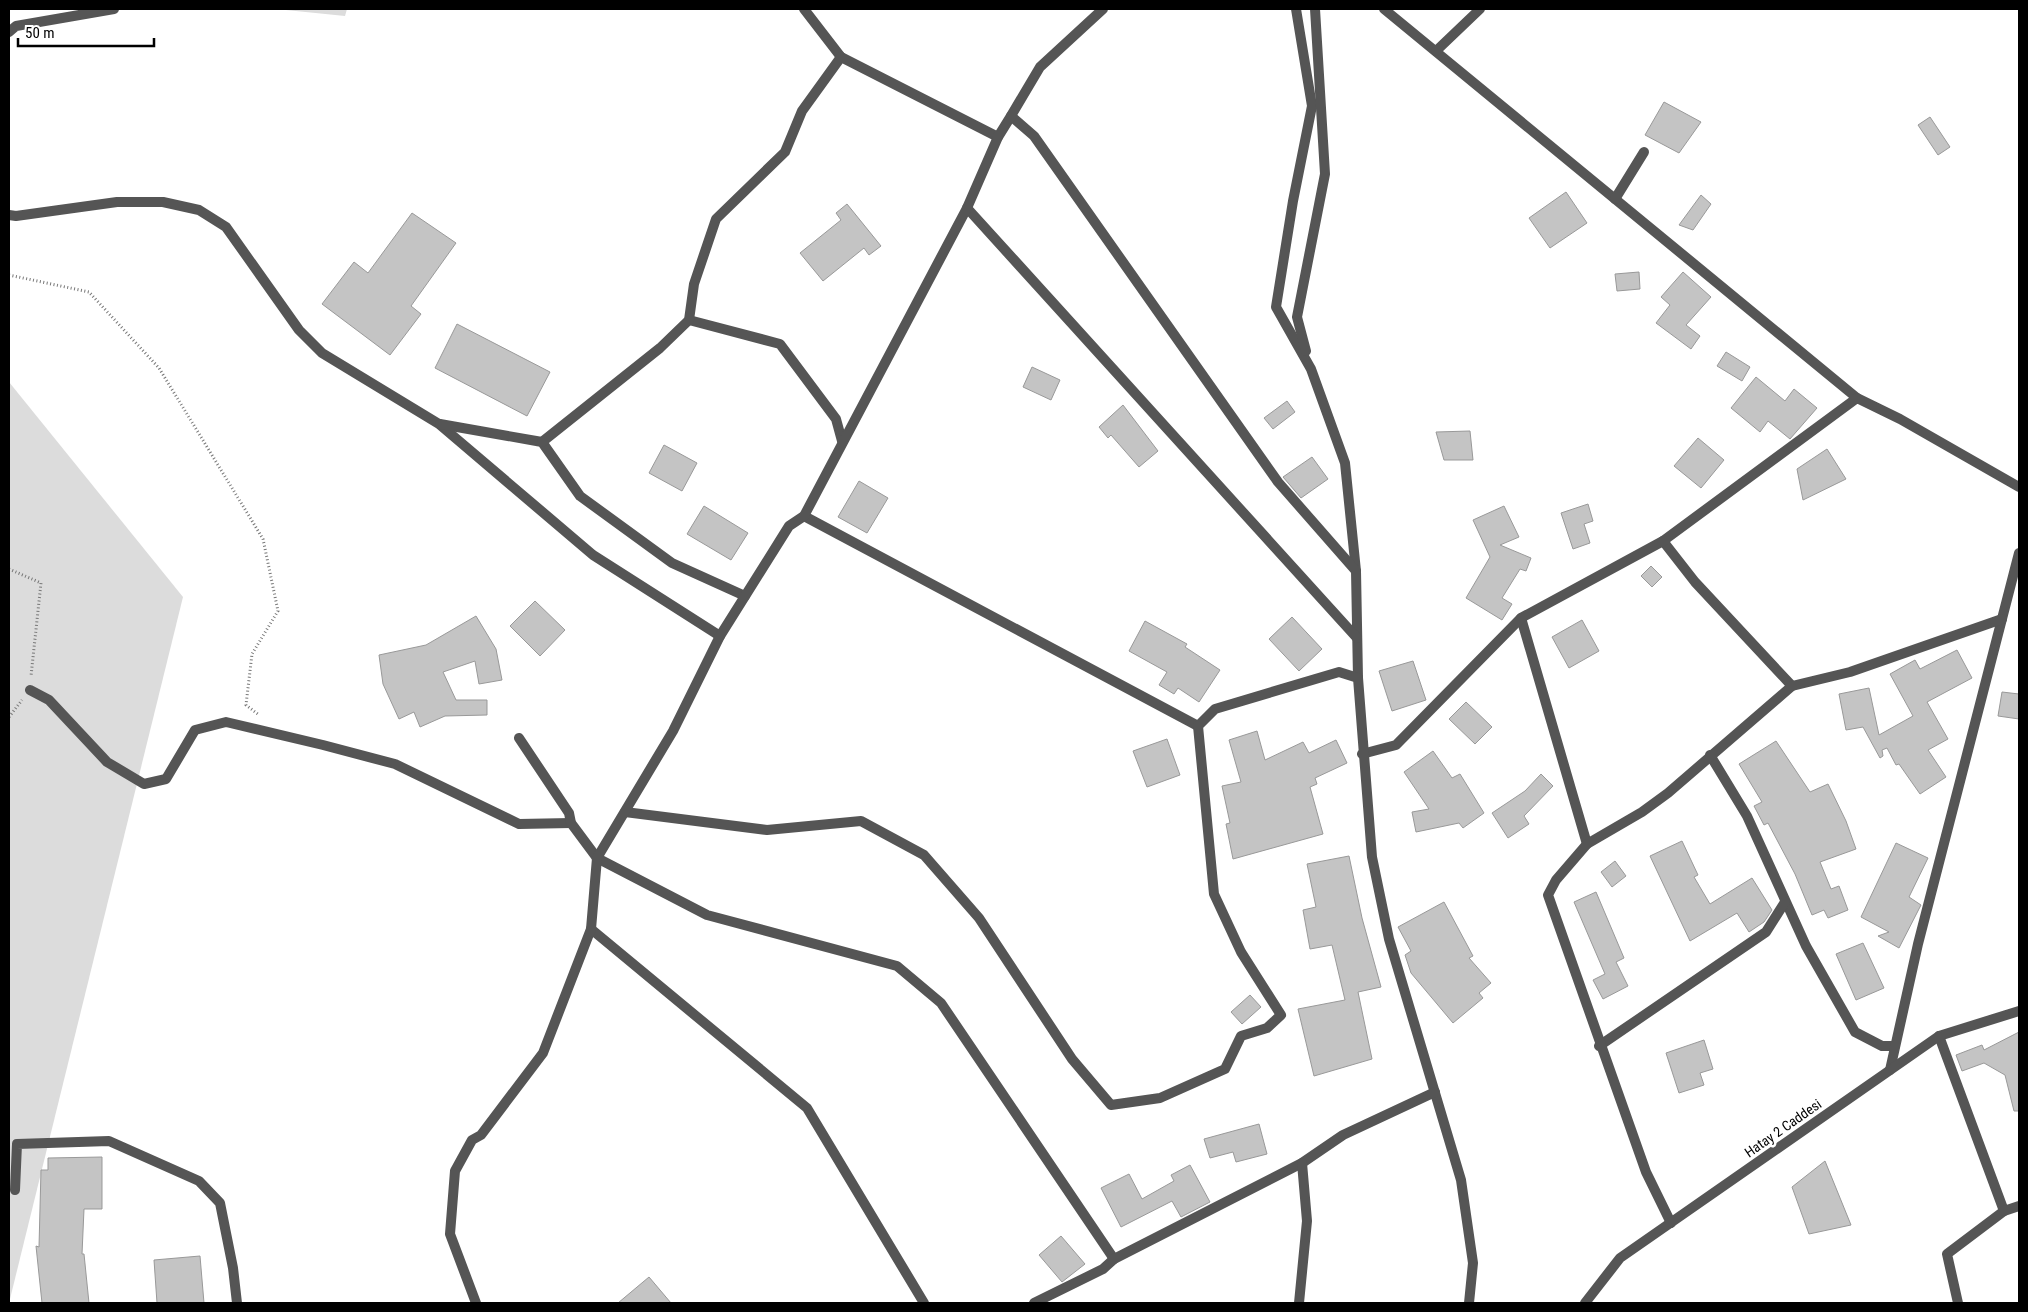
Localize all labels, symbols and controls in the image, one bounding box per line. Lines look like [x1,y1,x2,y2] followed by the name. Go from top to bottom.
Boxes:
[18,15,154,47] scale bar
[25,24,55,42] text: 50 m
[1742,1096,1824,1160] street label: Hatay 2 Caddesi

